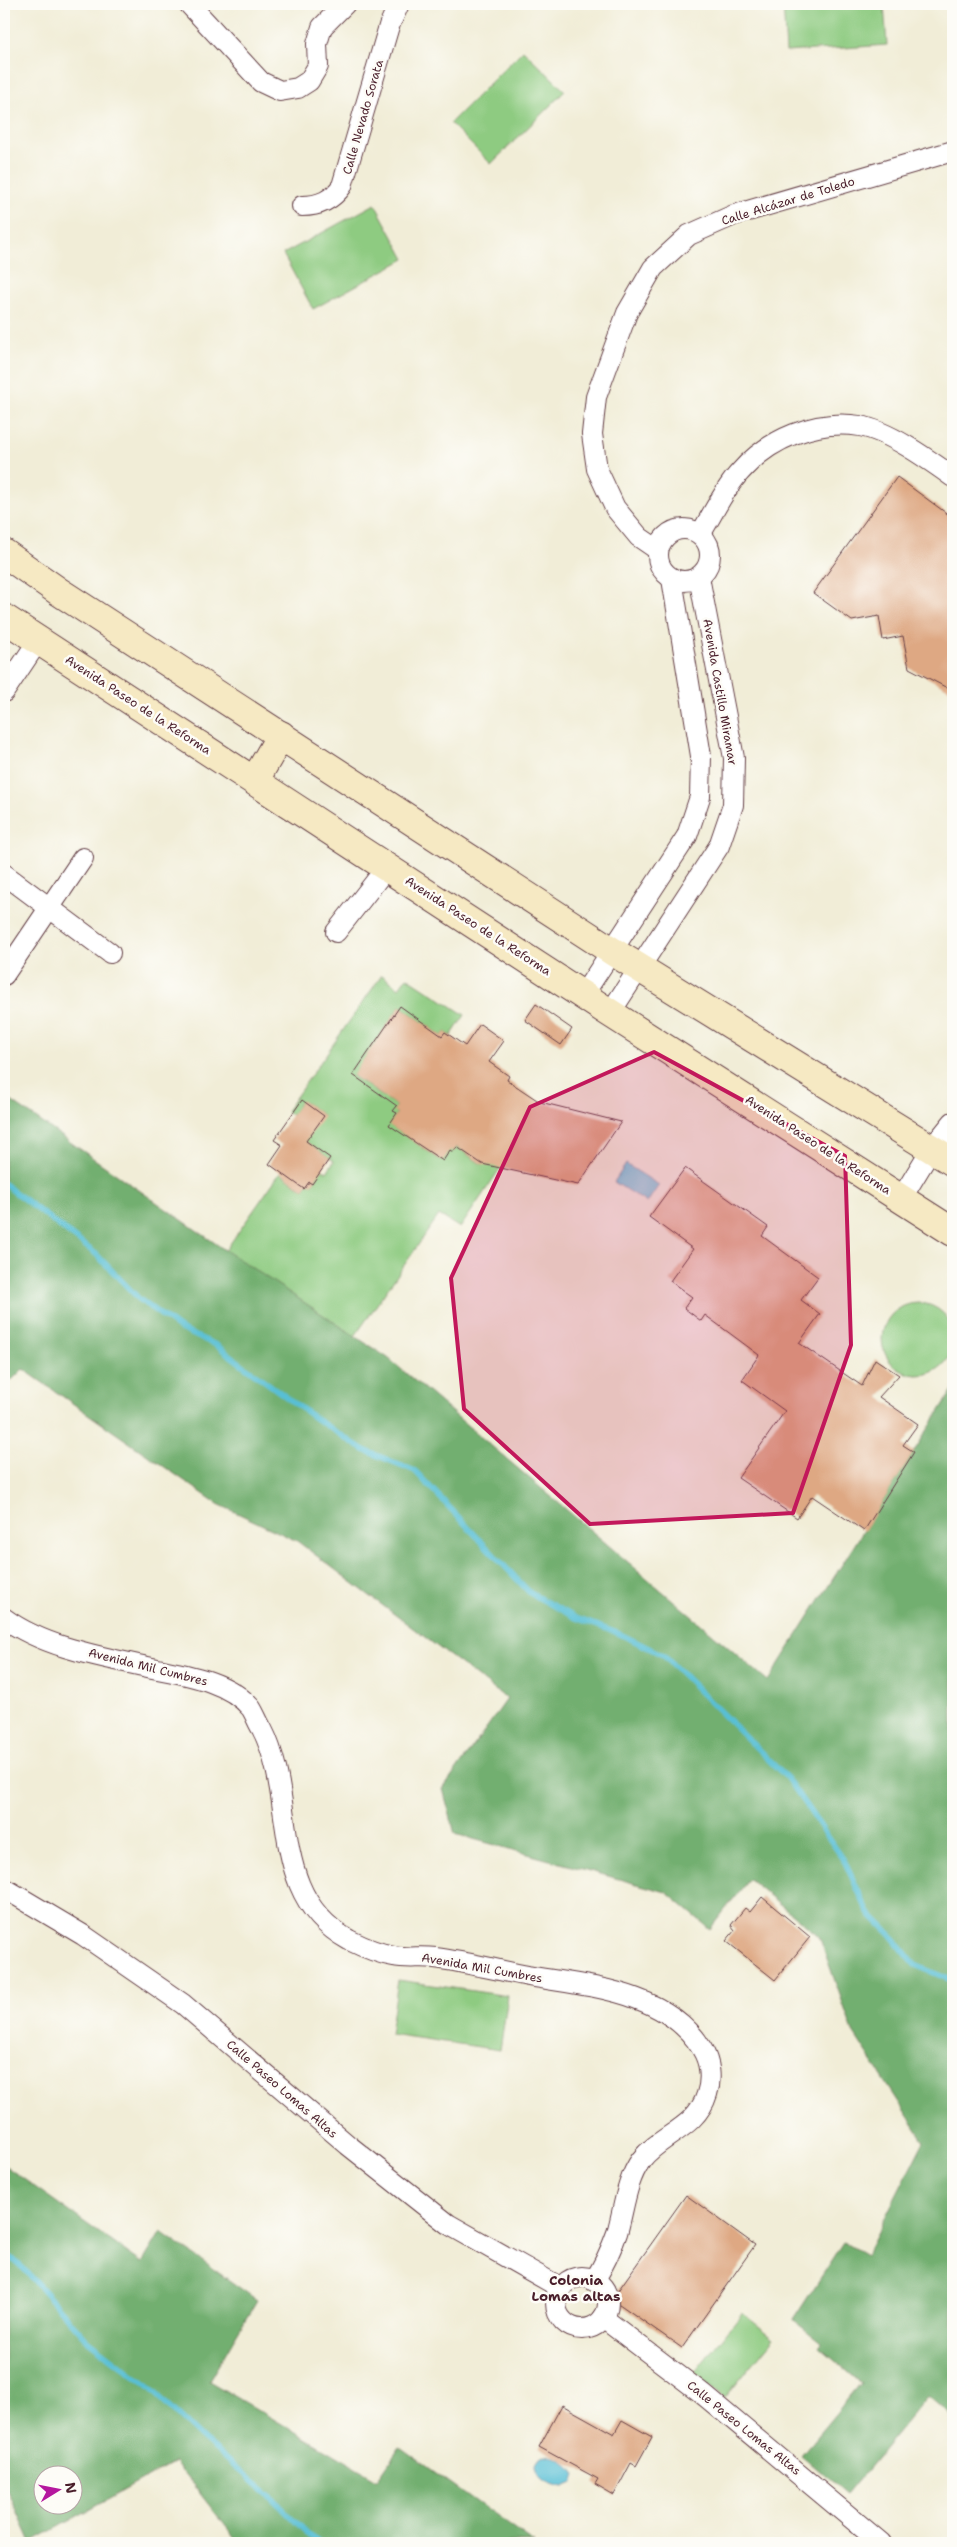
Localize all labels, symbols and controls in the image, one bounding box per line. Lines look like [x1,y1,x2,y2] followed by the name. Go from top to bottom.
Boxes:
[339,57,387,176] street label: Calle Nevado Sorata
[719,173,857,229] street label: Calle Alcázar de Toledo
[699,618,741,767] street label: Avenida Castillo Miramar
[62,652,214,759] street label: Avenida Paseo de la Reforma
[402,873,554,980] street label: Avenida Paseo de la Reforma
[742,1092,894,1199] street label: Avenida Paseo de la Reforma
[87,1644,209,1690] street label: Avenida Mil Cumbres
[420,1949,544,1987] street label: Avenida Mil Cumbres
[223,2036,341,2142] street label: Calle Paseo Lomas Altas
[532,2271,620,2305] district label: Colonia Lomas altas
[684,2377,804,2479] street label: Calle Paseo Lomas Altas
[32,2464,82,2514] north arrow
[61,2481,81,2495] text: N

